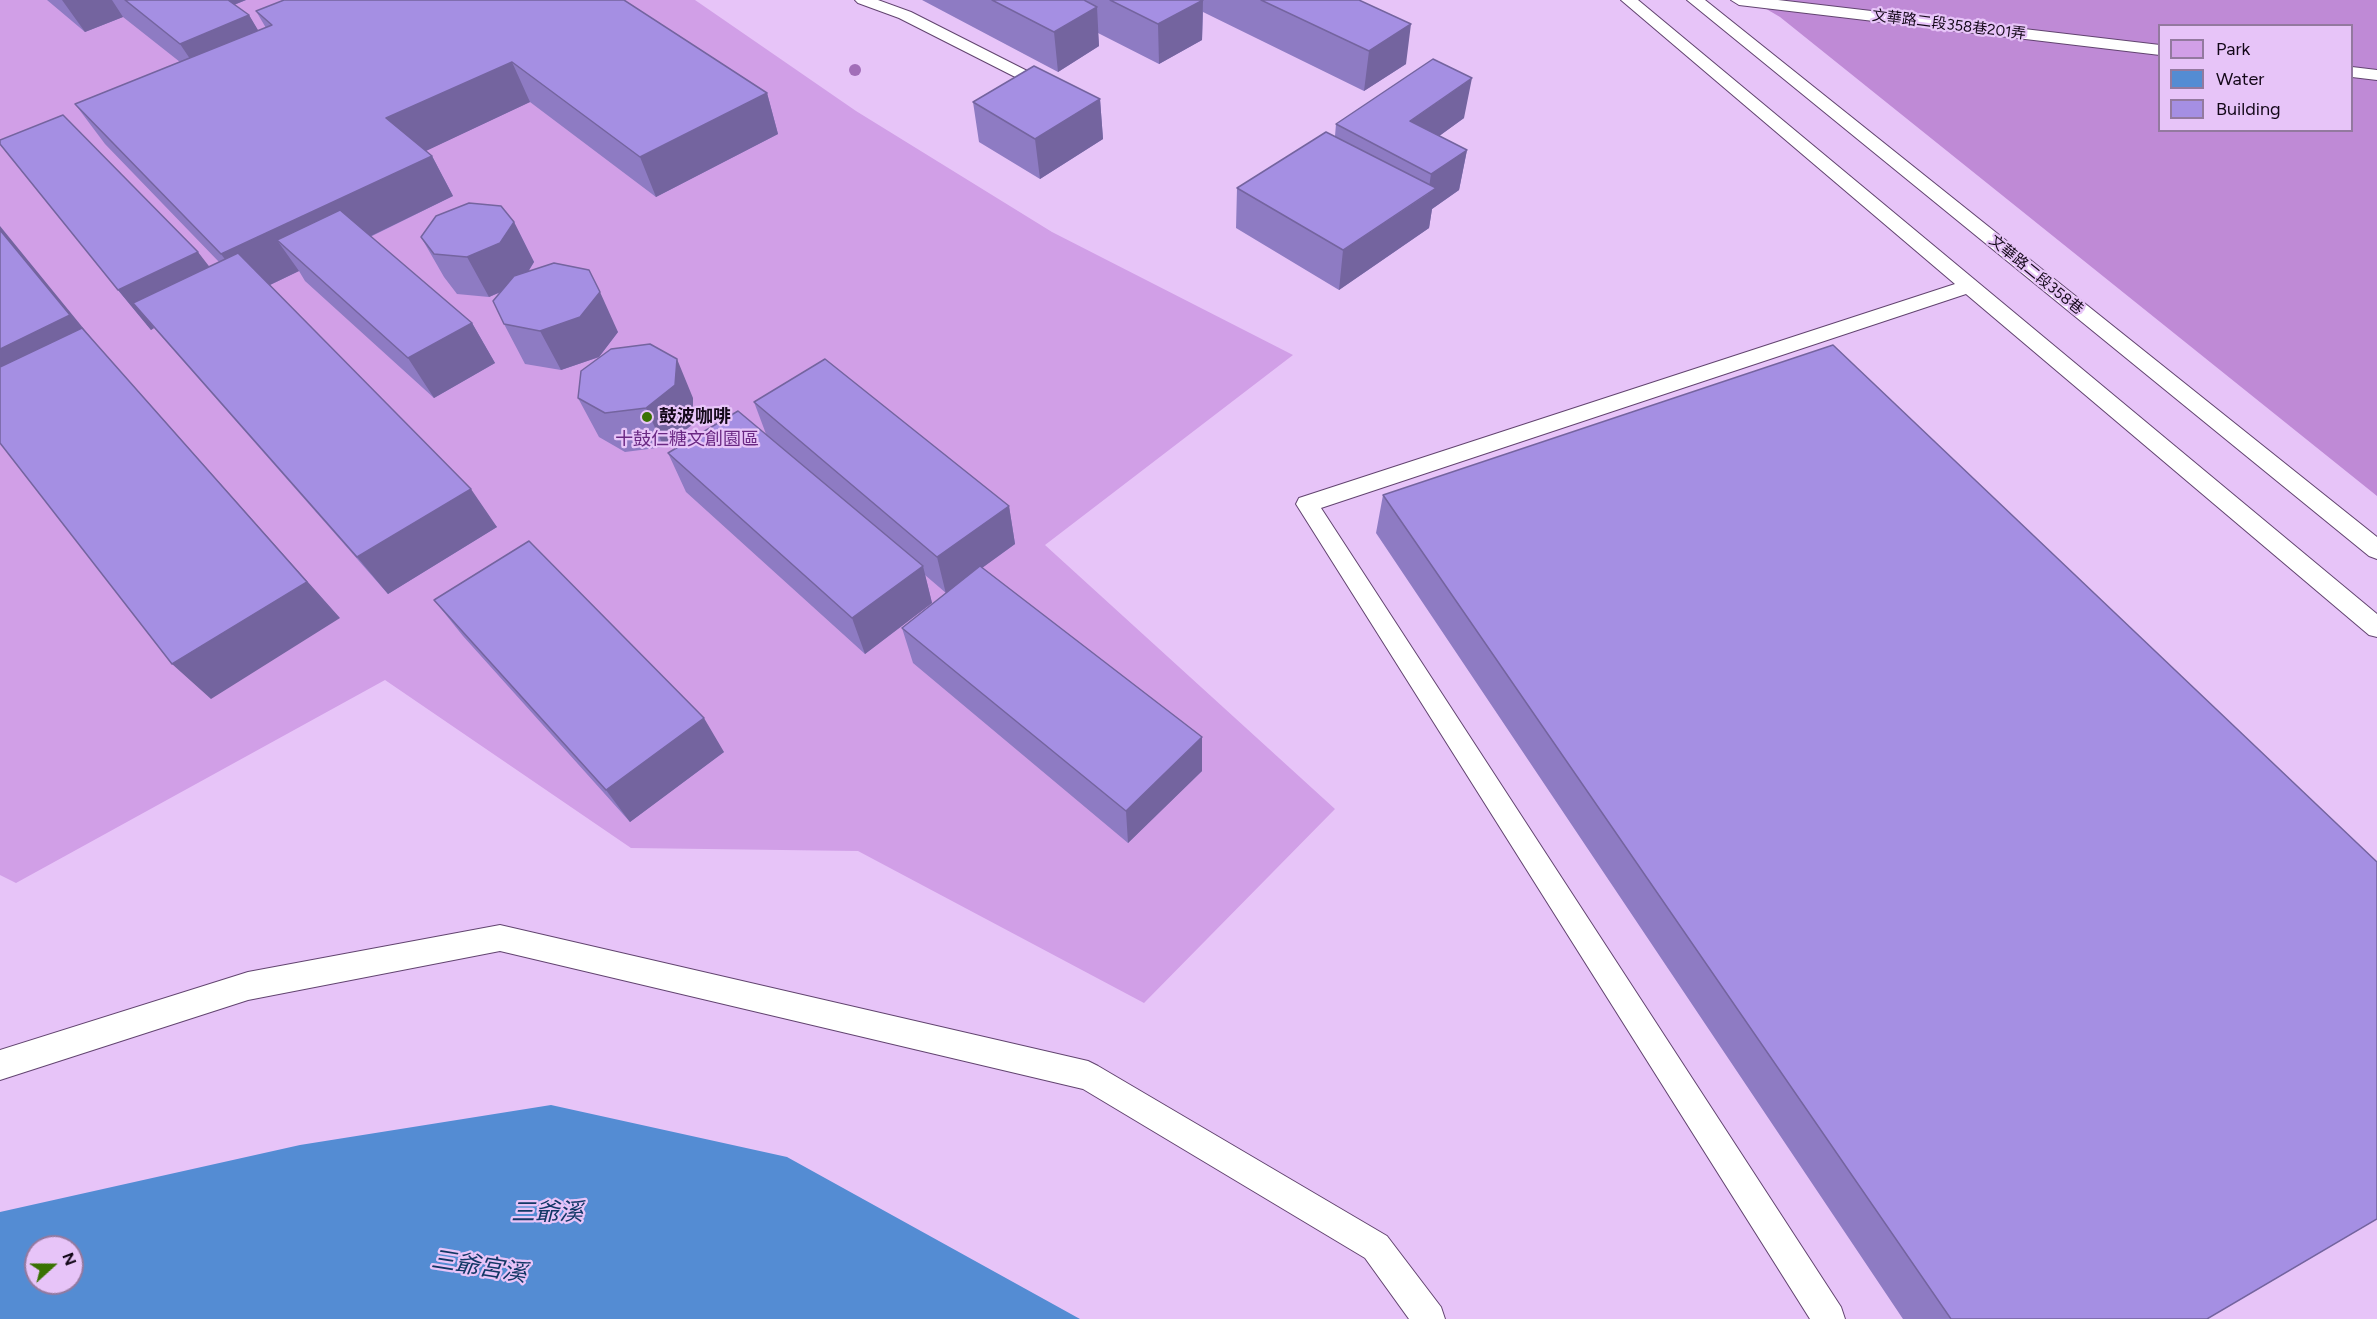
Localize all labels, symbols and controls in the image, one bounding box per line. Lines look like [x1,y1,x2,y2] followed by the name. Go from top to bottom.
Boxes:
[1871,7,2027,43] street label: 文華路二段358巷201弄
[2158,24,2353,132] legend
[2216,38,2250,60] text: Park
[2216,68,2264,90] text: Water
[2216,98,2281,120] text: Building
[1985,232,2087,318] street label: 文華路二段358巷
[659,406,731,428] place label: 鼓波咖啡
[640,410,654,424] marker: 鼓波咖啡
[615,429,759,451] park label: 十鼓仁糖文創園區
[511,1199,583,1227] water label: 三爺溪
[24,1235,84,1295] north arrow
[429,1245,529,1289] water label: 三爺宮溪
[58,1250,80,1268] text: N

